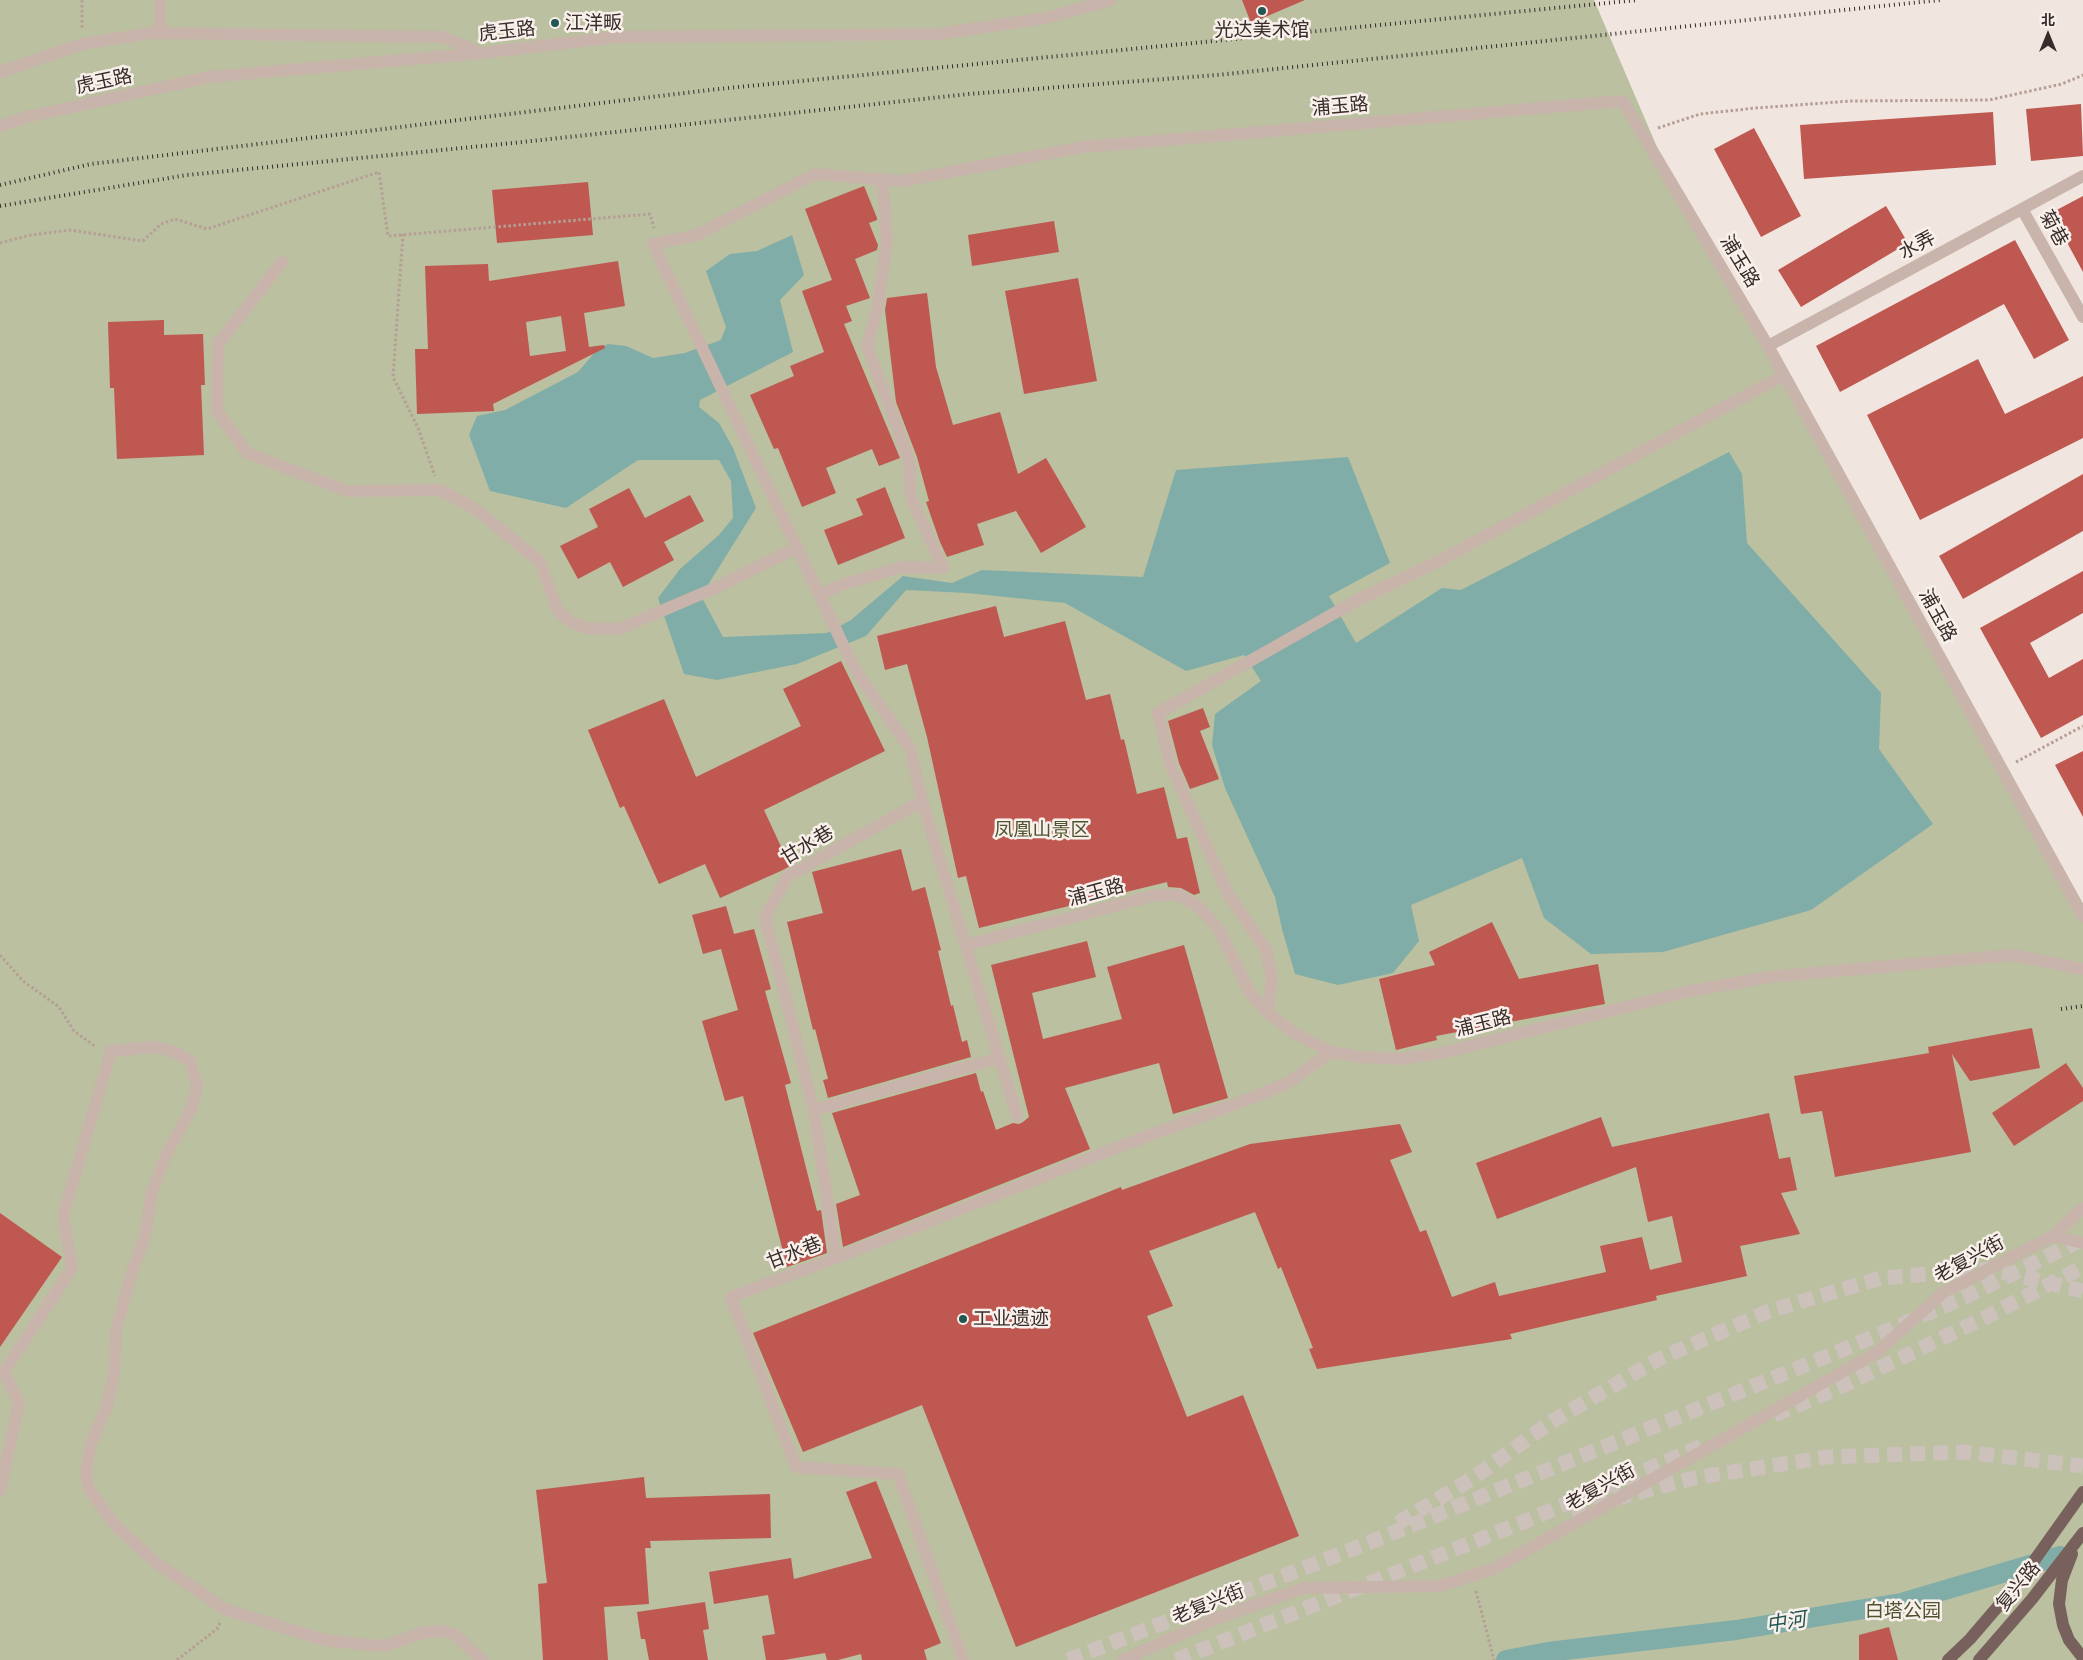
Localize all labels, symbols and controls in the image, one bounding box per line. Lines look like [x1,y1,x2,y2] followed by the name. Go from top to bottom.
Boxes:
[1256,5,1268,17] marker: 光达美术馆
[2023,10,2073,60] north arrow
[2041,11,2055,28] text: 北
[565,12,622,34] place label: 江洋畈
[477,17,537,45] street label: 虎玉路
[549,17,561,29] marker: 江洋畈
[1215,19,1309,41] place label: 光达美术馆
[74,64,134,98] street label: 虎玉路
[1311,92,1369,120] street label: 浦玉路
[2035,206,2073,250] street label: 菊巷
[1895,226,1939,264] street label: 水弄
[1716,231,1764,291] street label: 浦玉路
[1914,585,1962,645] street label: 浦玉路
[995,819,1089,841] park label: 凤凰山景区
[777,821,837,869] street label: 甘水巷
[1066,874,1126,910] street label: 浦玉路
[1453,1005,1513,1041] street label: 浦玉路
[1930,1231,2008,1287] street label: 老复兴街
[763,1232,825,1274] street label: 甘水巷
[973,1308,1049,1330] place label: 工业遗迹
[957,1313,969,1325] marker: 工业遗迹
[1561,1459,1639,1515] street label: 老复兴街
[1991,1557,2045,1615] street label: 复兴路
[1168,1579,1248,1629] street label: 老复兴街
[1865,1600,1941,1622] park label: 白塔公园
[1764,1607,1808,1637] water label: 中河

